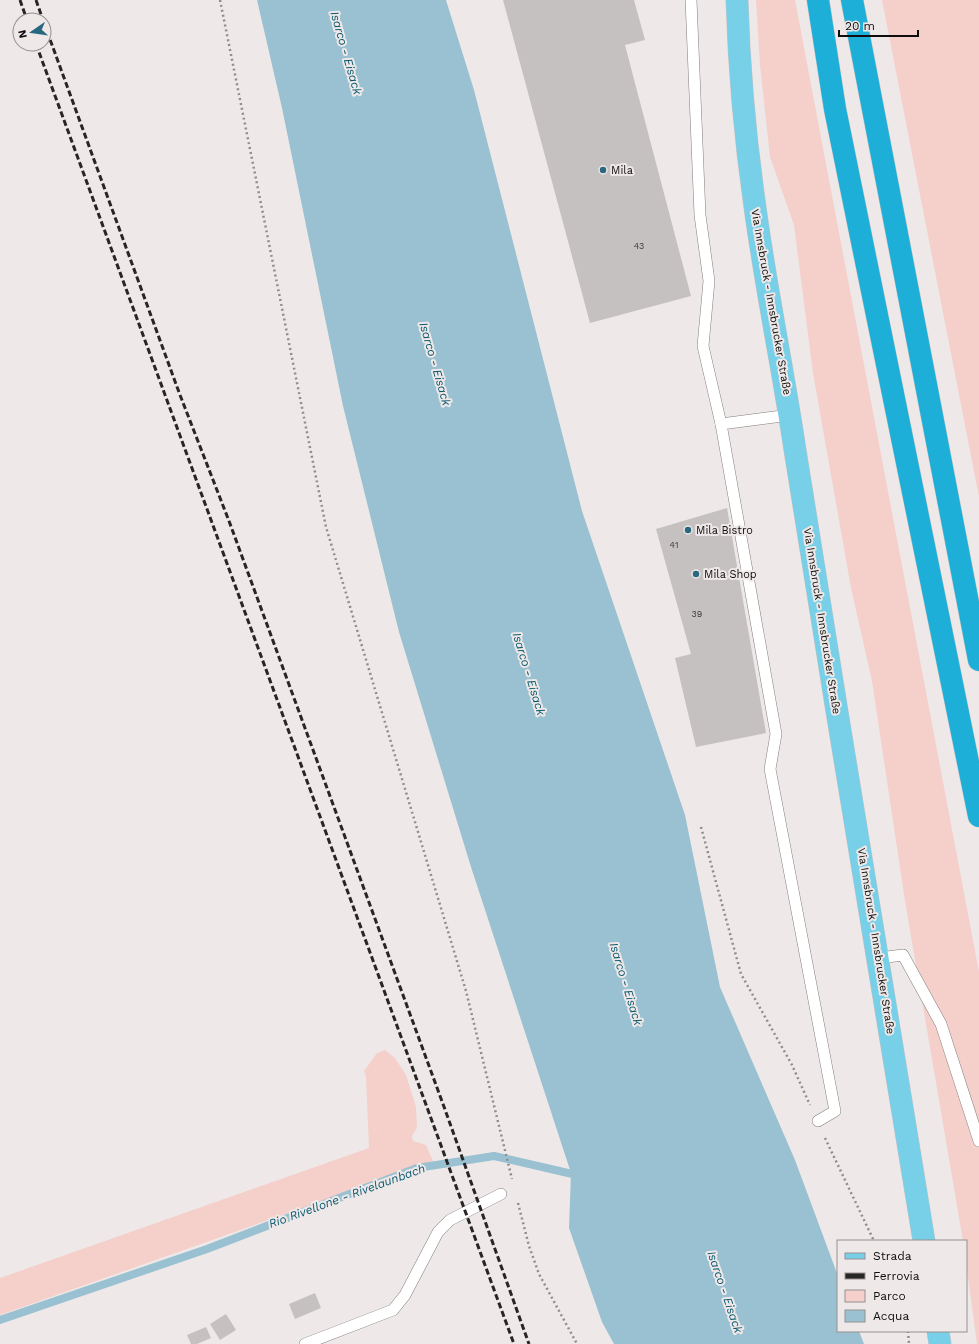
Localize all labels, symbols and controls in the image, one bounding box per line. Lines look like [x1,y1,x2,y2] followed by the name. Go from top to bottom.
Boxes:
[327,10,365,97] water label: Isarco - Eisack
[12,12,52,52] north arrow
[839,12,918,38] scale bar
[845,19,875,33] text: 20 m
[15,29,30,40] text: N
[611,164,633,177] place label: Mila
[598,165,608,175] marker: Mila
[748,208,794,396] street label: Via Innsbruck - Innsbrucker Straße
[634,241,644,251] house number: 43
[416,321,454,408] water label: Isarco - Eisack
[696,524,753,537] place label: Mila Bistro
[683,525,693,535] marker: Mila Bistro
[801,527,843,715] street label: Via Innsbruck - Innsbrucker Straße
[670,540,678,550] house number: 41
[704,568,757,581] place label: Mila Shop
[691,569,701,579] marker: Mila Shop
[692,609,702,619] house number: 39
[510,631,548,718] water label: Isarco - Eisack
[855,847,897,1035] street label: Via Innsbruck - Innsbrucker Straße
[607,941,645,1028] water label: Isarco - Eisack
[267,1161,427,1231] water label: Rio Rivellone - Rivelaunbach
[837,1240,967,1332] legend
[704,1249,746,1335] water label: Isarco - Eisack
[873,1249,912,1263] text: Strada
[873,1269,920,1283] text: Ferrovia
[873,1289,906,1303] text: Parco
[873,1309,909,1323] text: Acqua

